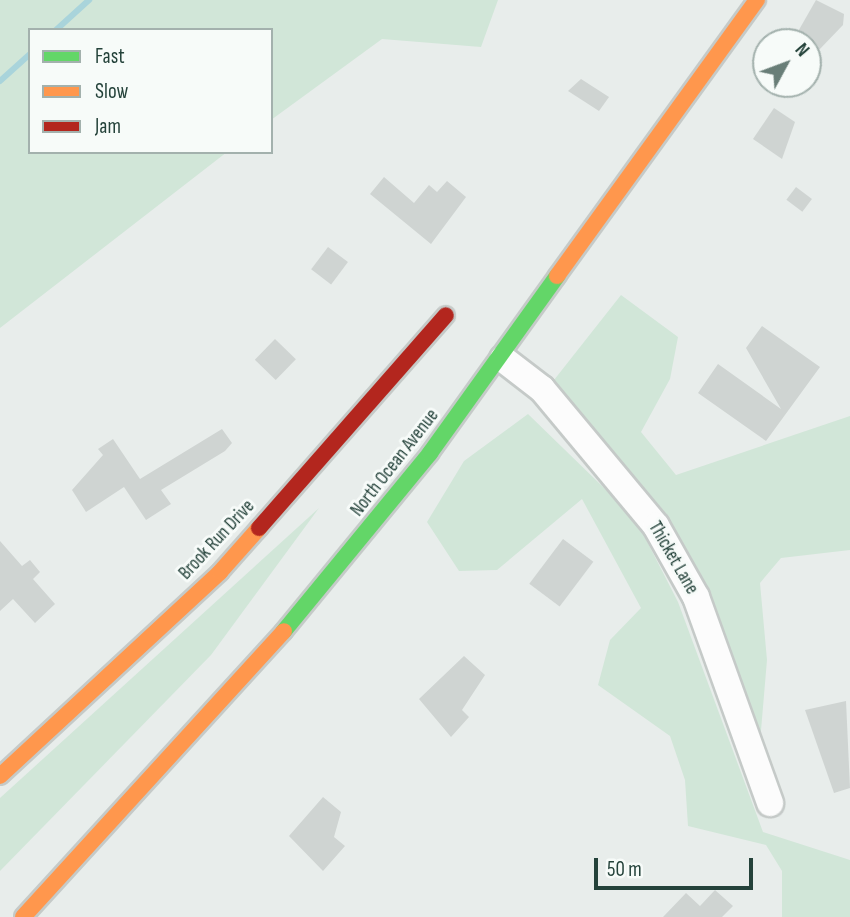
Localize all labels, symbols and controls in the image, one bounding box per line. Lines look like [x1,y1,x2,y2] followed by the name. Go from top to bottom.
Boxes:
[28,28,273,154] legend
[752,28,822,98] north arrow
[790,39,814,62] text: N
[95,44,125,69] text: Fast
[95,79,128,104] text: Slow
[95,114,121,139] text: Jam
[346,405,444,521] street label: North Ocean Avenue
[174,495,260,585] street label: Brook Run Drive
[643,518,703,598] street label: Thicket Lane
[598,844,757,888] scale bar
[607,857,642,882] text: 50 m

